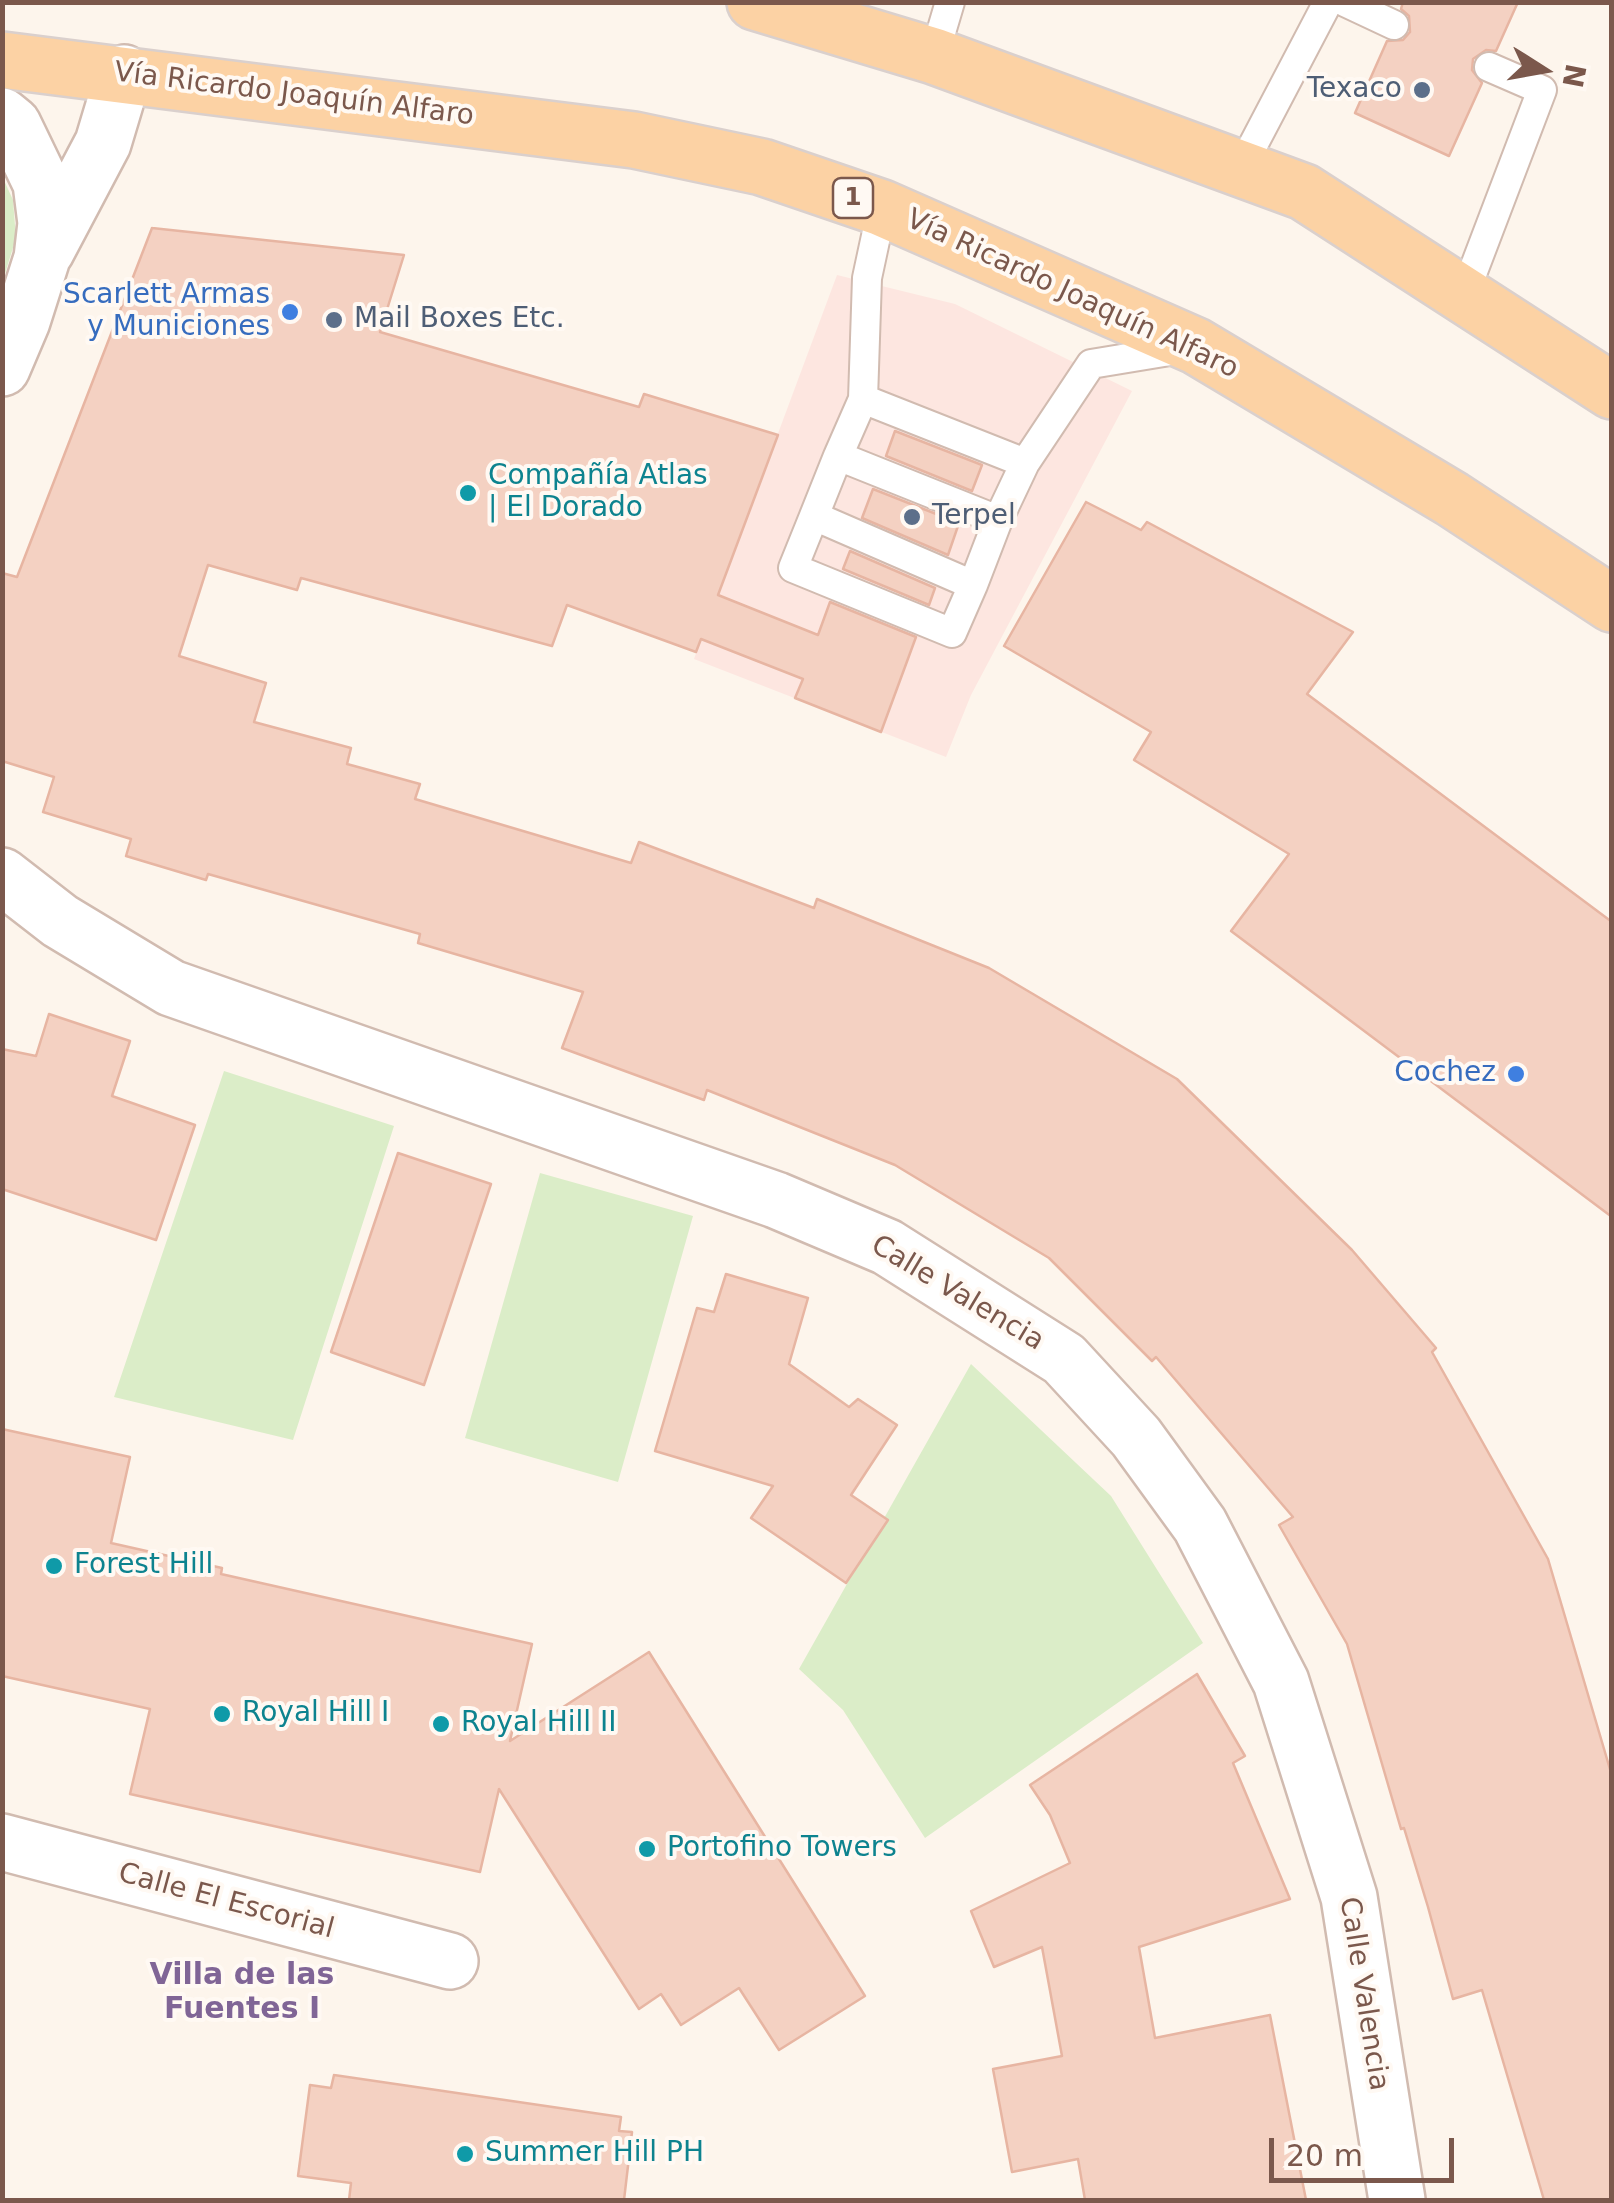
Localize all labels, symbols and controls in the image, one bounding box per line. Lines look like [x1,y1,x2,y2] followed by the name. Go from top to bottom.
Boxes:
[1494,20,1594,120] north arrow
[112,56,476,134] street label: Vía Ricardo Joaquín Alfaro
[1556,61,1592,90] text: N
[1307,73,1402,107] place label: Texaco
[1411,79,1433,101] marker: Texaco
[833,178,873,218] road number: 1
[901,203,1243,387] street label: Vía Ricardo Joaquín Alfaro
[63,279,270,345] place label: Scarlett Armas y Municiones
[279,301,301,323] marker: Scarlett Armas y Municiones
[354,303,565,337] place label: Mail Boxes Etc.
[323,309,345,331] marker: Mail Boxes Etc.
[488,460,708,526] place label: Compañía Atlas | El Dorado
[457,482,479,504] marker: Compañía Atlas | El Dorado
[932,500,1016,534] place label: Terpel
[901,506,923,528] marker: Terpel
[1394,1057,1496,1091] place label: Cochez
[1505,1063,1527,1085] marker: Cochez
[865,1229,1049,1359] street label: Calle Valencia
[74,1549,213,1583] place label: Forest Hill
[43,1555,65,1577] marker: Forest Hill
[242,1697,389,1731] place label: Royal Hill I
[211,1703,233,1725] marker: Royal Hill I
[461,1707,617,1741] place label: Royal Hill II
[430,1713,452,1735] marker: Royal Hill II
[667,1832,897,1866] place label: Portofino Towers
[636,1838,658,1860] marker: Portofino Towers
[115,1857,337,1947] street label: Calle El Escorial
[1331,1895,1395,2093] street label: Calle Valencia
[150,1958,334,2028] district label: Villa de las Fuentes I
[1274,2118,1459,2180] scale bar
[485,2137,704,2171] place label: Summer Hill PH
[1286,2138,1363,2173] text: 20 m
[454,2143,476,2165] marker: Summer Hill PH

